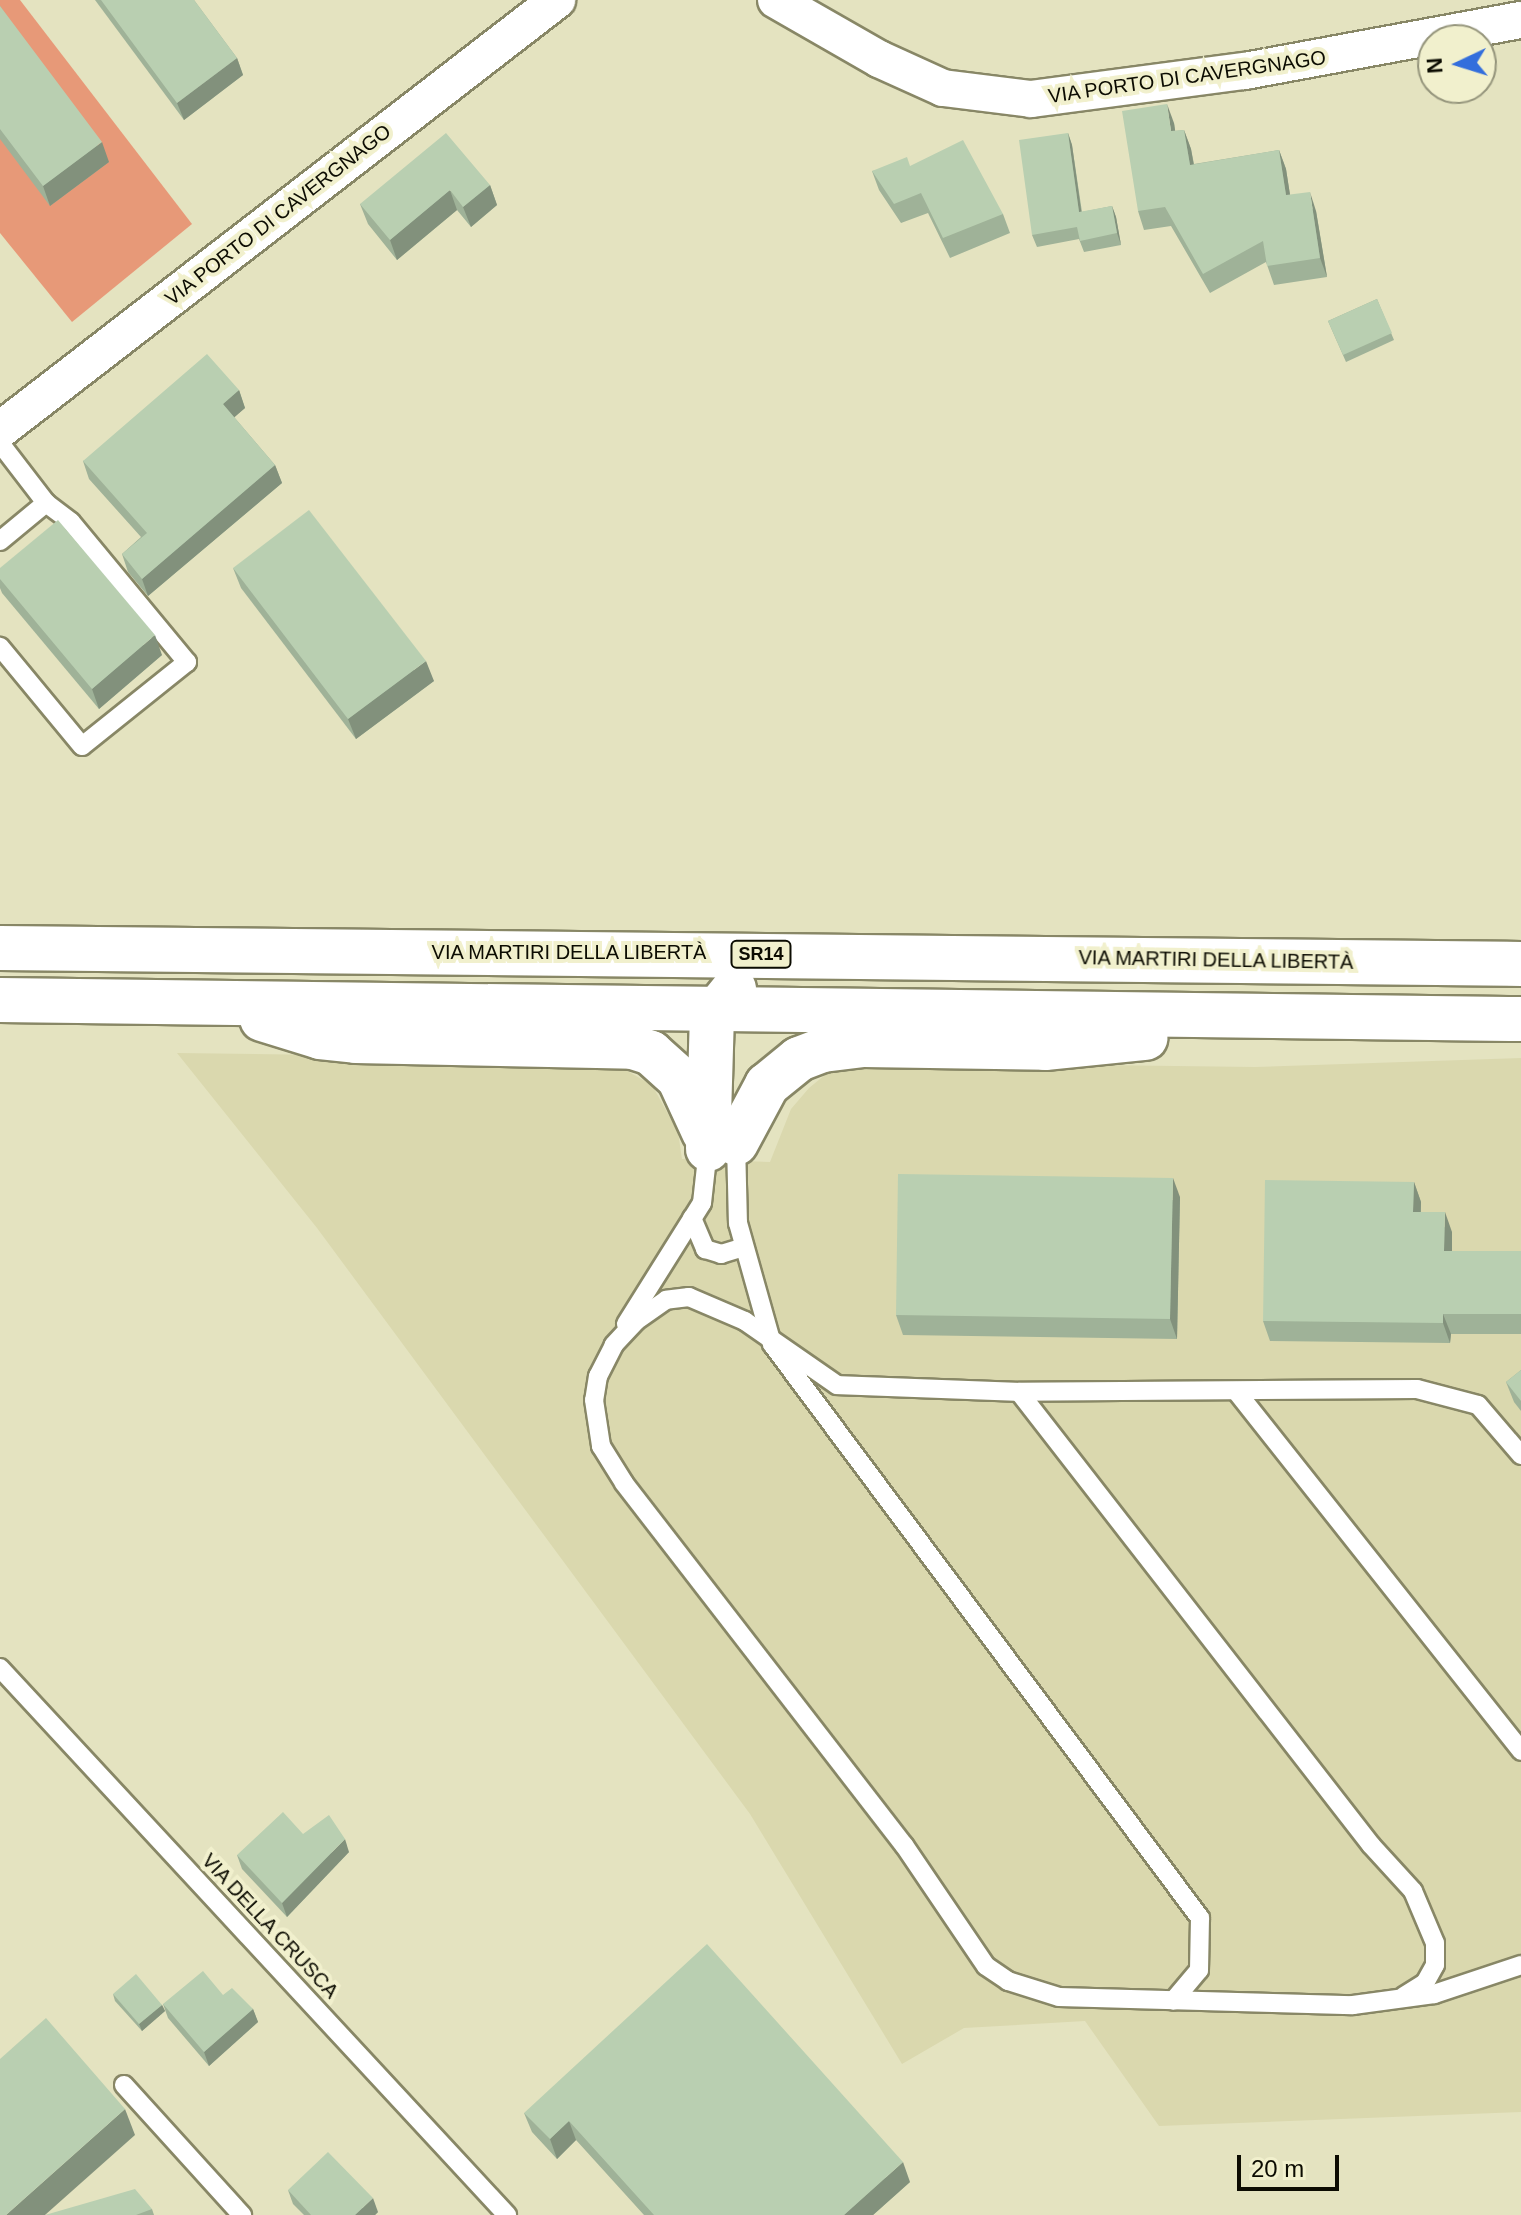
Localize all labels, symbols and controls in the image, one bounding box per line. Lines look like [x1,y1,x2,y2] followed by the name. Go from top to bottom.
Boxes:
[1417,24,1497,104] north arrow
[1046,46,1328,108] street label: VIA PORTO DI CAVERGNAGO
[1422,57,1448,74] text: N
[160,119,396,311] street label: VIA PORTO DI CAVERGNAGO
[430,940,708,964] street label: VIA MARTIRI DELLA LIBERTÀ
[729,940,793,968] road number: SR14
[1077,946,1355,974] street label: VIA MARTIRI DELLA LIBERTÀ
[196,1848,344,2004] street label: VIA DELLA CRUSCA
[1241,2139,1343,2189] scale bar
[1251,2155,1304,2182] text: 20 m

